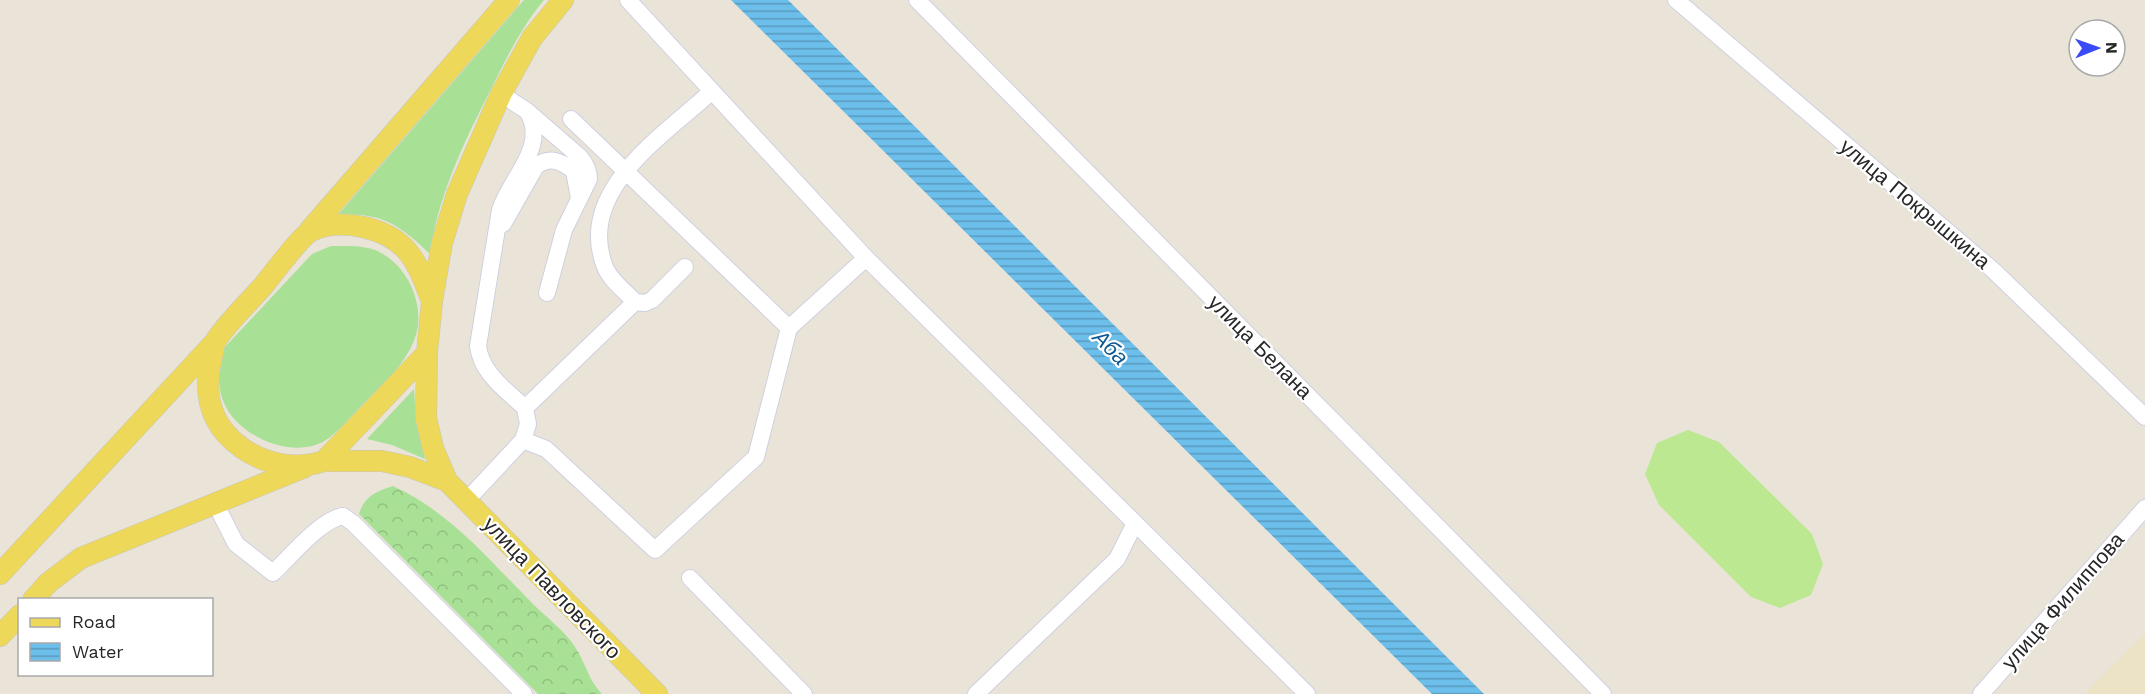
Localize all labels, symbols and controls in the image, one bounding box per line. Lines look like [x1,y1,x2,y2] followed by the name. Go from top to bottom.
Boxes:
[2067,18,2127,78] north arrow
[2102,42,2121,54] text: N
[1835,133,1996,274] street label: улица Покрышкина
[1203,289,1318,404] street label: улица Белана
[1087,323,1133,370] water label: Аба
[478,511,627,664] street label: улица Павловского
[1996,527,2129,674] street label: улица Филиппова
[18,598,213,676] legend
[72,611,116,632] text: Road
[72,641,124,662] text: Water

